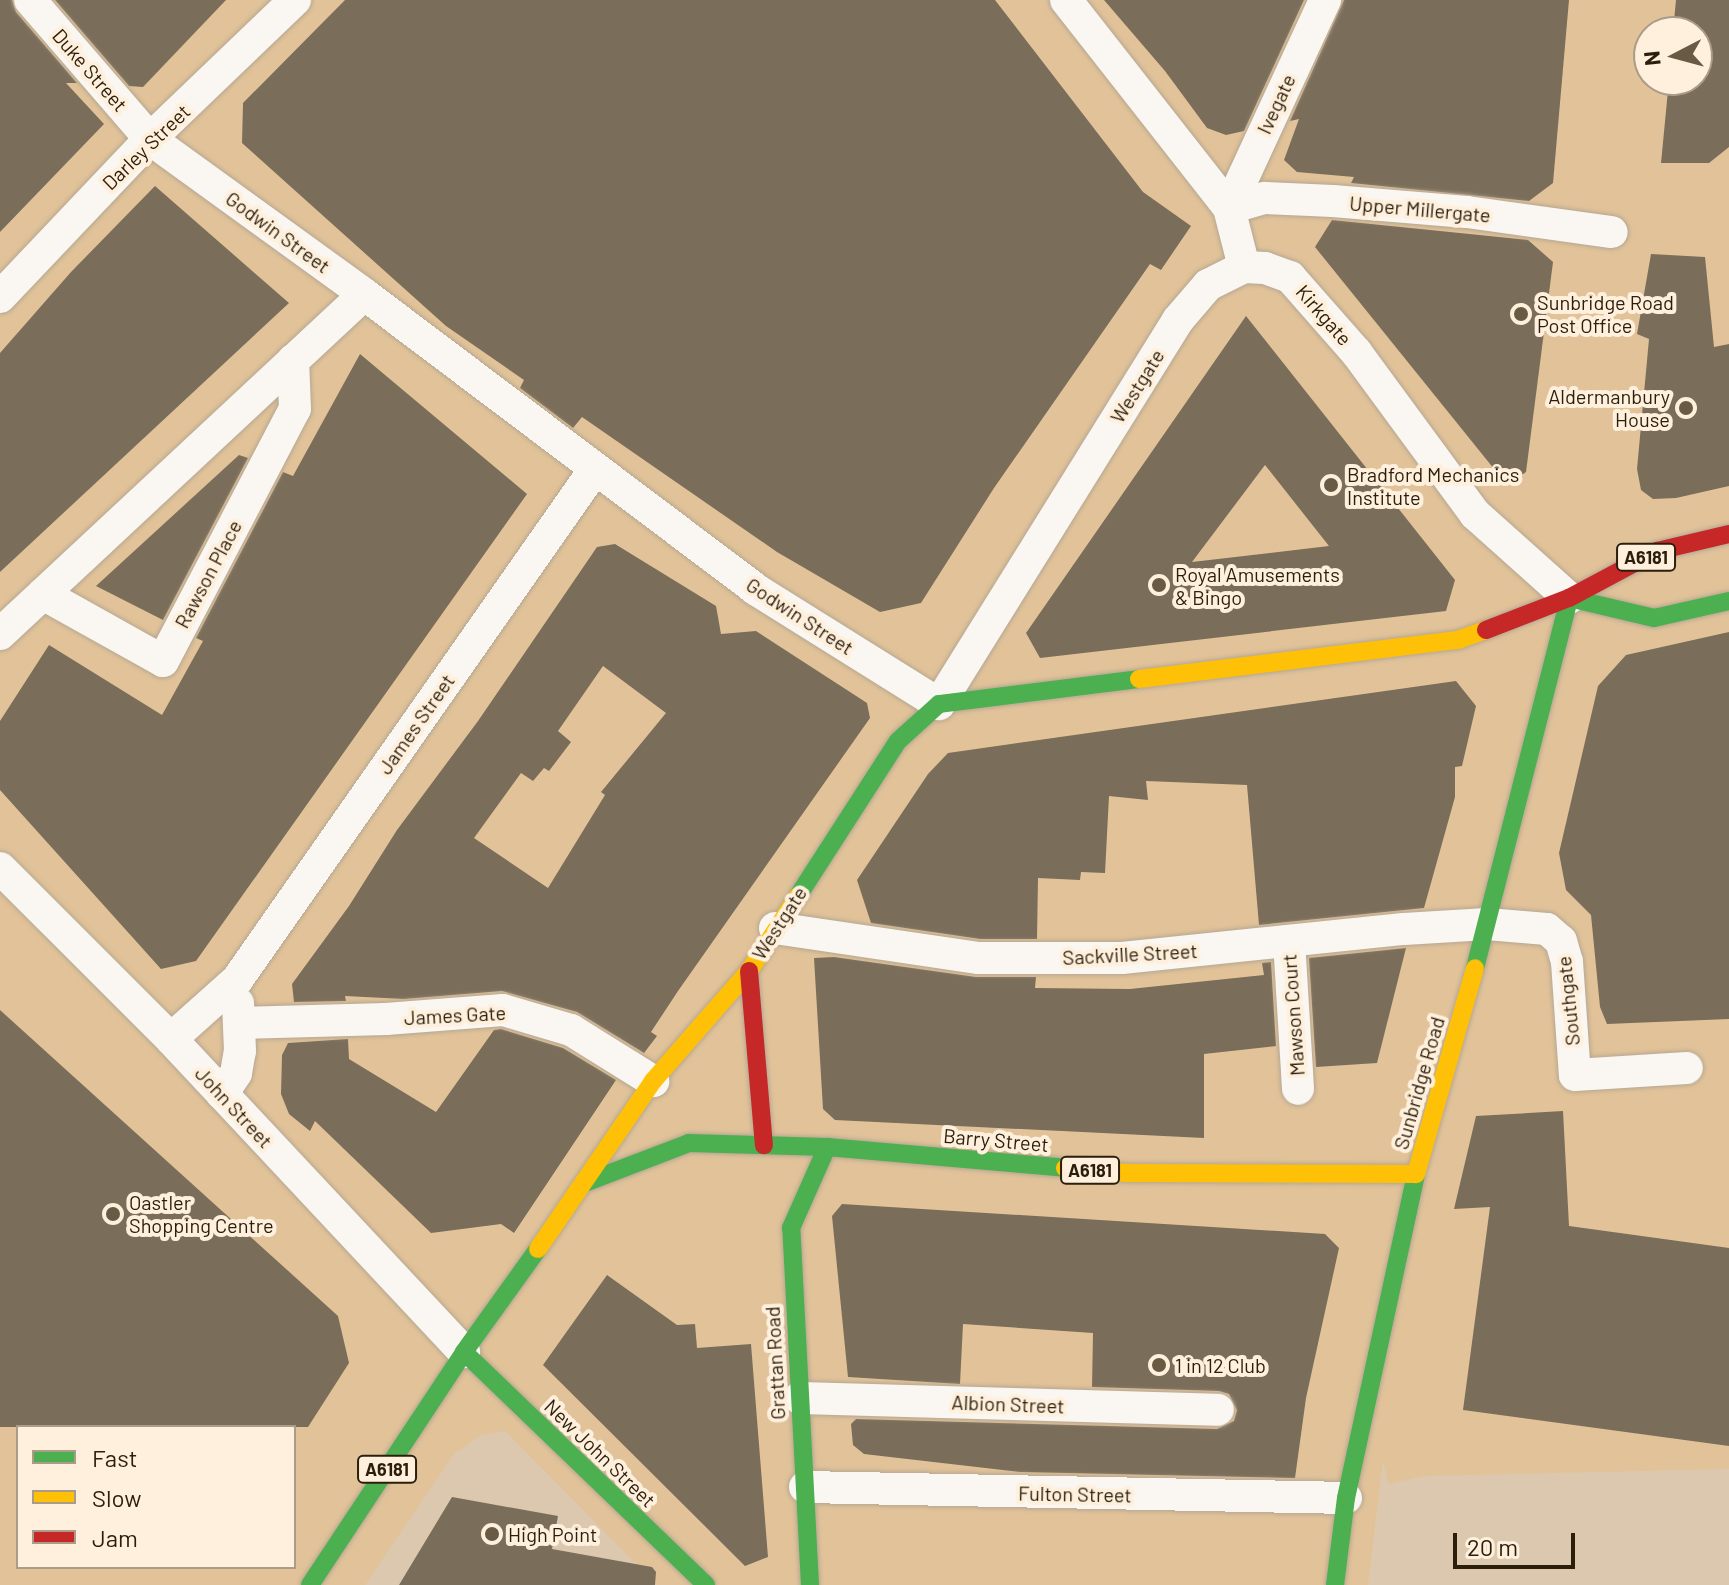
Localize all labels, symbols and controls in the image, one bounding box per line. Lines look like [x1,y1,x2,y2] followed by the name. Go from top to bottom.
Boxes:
[1633,16,1713,96] north arrow
[48,24,132,116] street label: Duke Street
[1637,50,1665,67] text: N
[1252,70,1300,138] street label: Ivegate
[97,99,195,195] street label: Darley Street
[221,186,335,278] street label: Godwin Street
[1348,191,1492,227] street label: Upper Millergate
[1291,280,1357,350] street label: Kirkgate
[1537,290,1674,337] place label: Sunbridge Road Post Office
[1512,305,1530,323] marker: Sunbridge Road Post Office
[1105,345,1169,427] street label: Westgate
[1548,384,1670,431] place label: Aldermanbury House
[1677,399,1695,417] marker: Aldermanbury House
[1347,462,1519,509] place label: Bradford Mechanics Institute
[1322,476,1340,494] marker: Bradford Mechanics Institute
[169,516,247,632] street label: Rawson Place
[1616,543,1676,571] road number: A6181
[1175,562,1340,609] place label: Royal Amusements & Bingo
[742,572,858,660] street label: Godwin Street
[1150,576,1168,594] marker: Royal Amusements & Bingo
[373,669,459,779] street label: James Street
[747,882,811,964] street label: Westgate
[1062,938,1198,970] street label: Sackville Street
[1277,953,1309,1077] street label: Mawson Court
[1551,955,1585,1047] street label: Southgate
[403,1000,507,1030] street label: James Gate
[1389,1014,1449,1152] street label: Sunbridge Road
[190,1061,278,1153] street label: John Street
[942,1123,1050,1157] street label: Barry Street
[1060,1156,1120,1184] road number: A6181
[129,1190,274,1237] place label: Oastler Shopping Centre
[104,1205,122,1223] marker: Oastler Shopping Centre
[760,1306,790,1420] street label: Grattan Road
[1175,1353,1266,1377] place label: 1 in 12 Club
[1150,1356,1168,1374] marker: 1 in 12 Club
[951,1390,1065,1418] street label: Albion Street
[540,1394,660,1512] street label: New John Street
[16,1425,296,1569] legend
[92,1443,137,1472] text: Fast
[357,1455,417,1483] road number: A6181
[1018,1481,1132,1507] street label: Fulton Street
[92,1483,141,1512] text: Slow
[1457,1517,1579,1567] scale bar
[508,1522,597,1546] place label: High Point
[92,1523,138,1552] text: Jam
[483,1525,501,1543] marker: High Point
[1467,1532,1518,1561] text: 20 m

